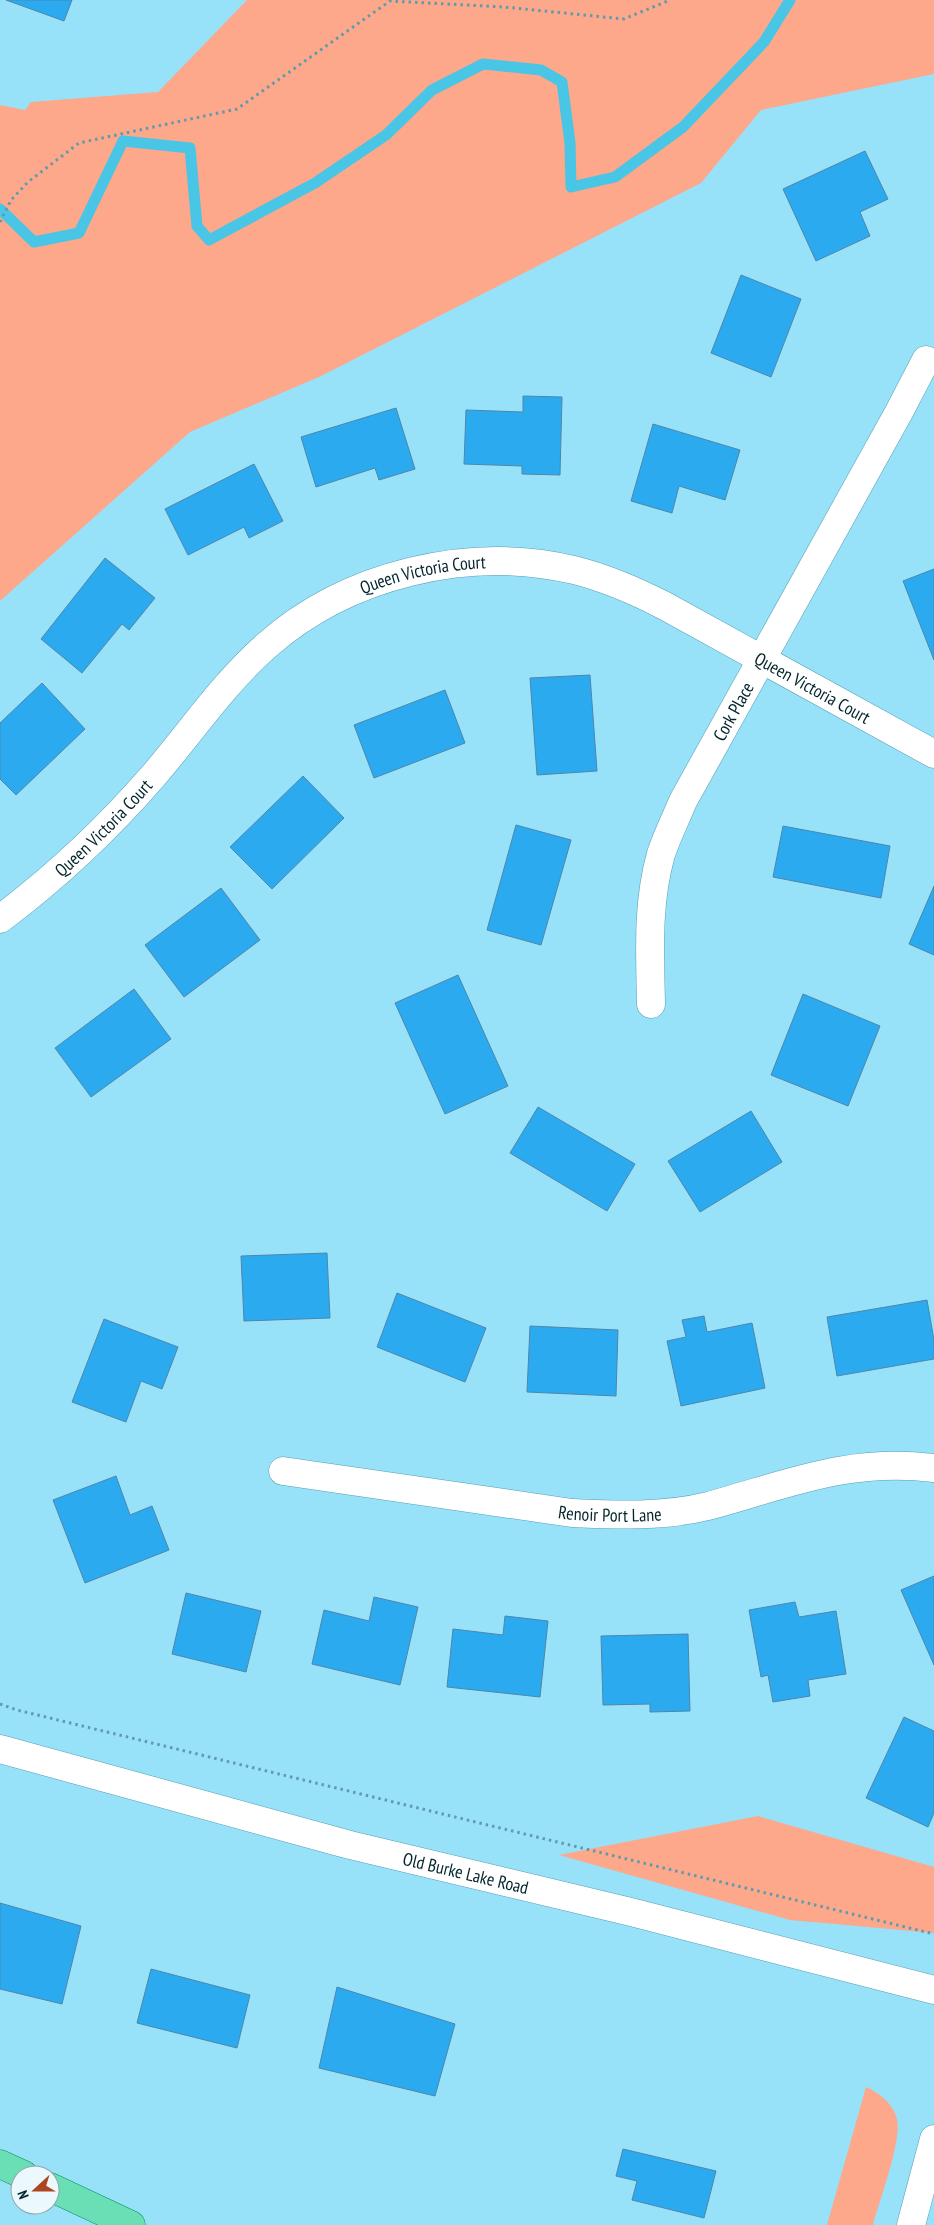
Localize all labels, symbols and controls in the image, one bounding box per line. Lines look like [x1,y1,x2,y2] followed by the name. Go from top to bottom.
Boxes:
[356,550,486,599] street label: Queen Victoria Court
[751,646,875,728] street label: Queen Victoria Court
[707,678,758,745] street label: Cork Place
[50,774,157,881] street label: Queen Victoria Court
[557,1500,662,1526] street label: Renoir Port Lane
[401,1847,531,1899] street label: Old Burke Lake Road
[10,2165,60,2215] north arrow
[13,2188,33,2201] text: N

